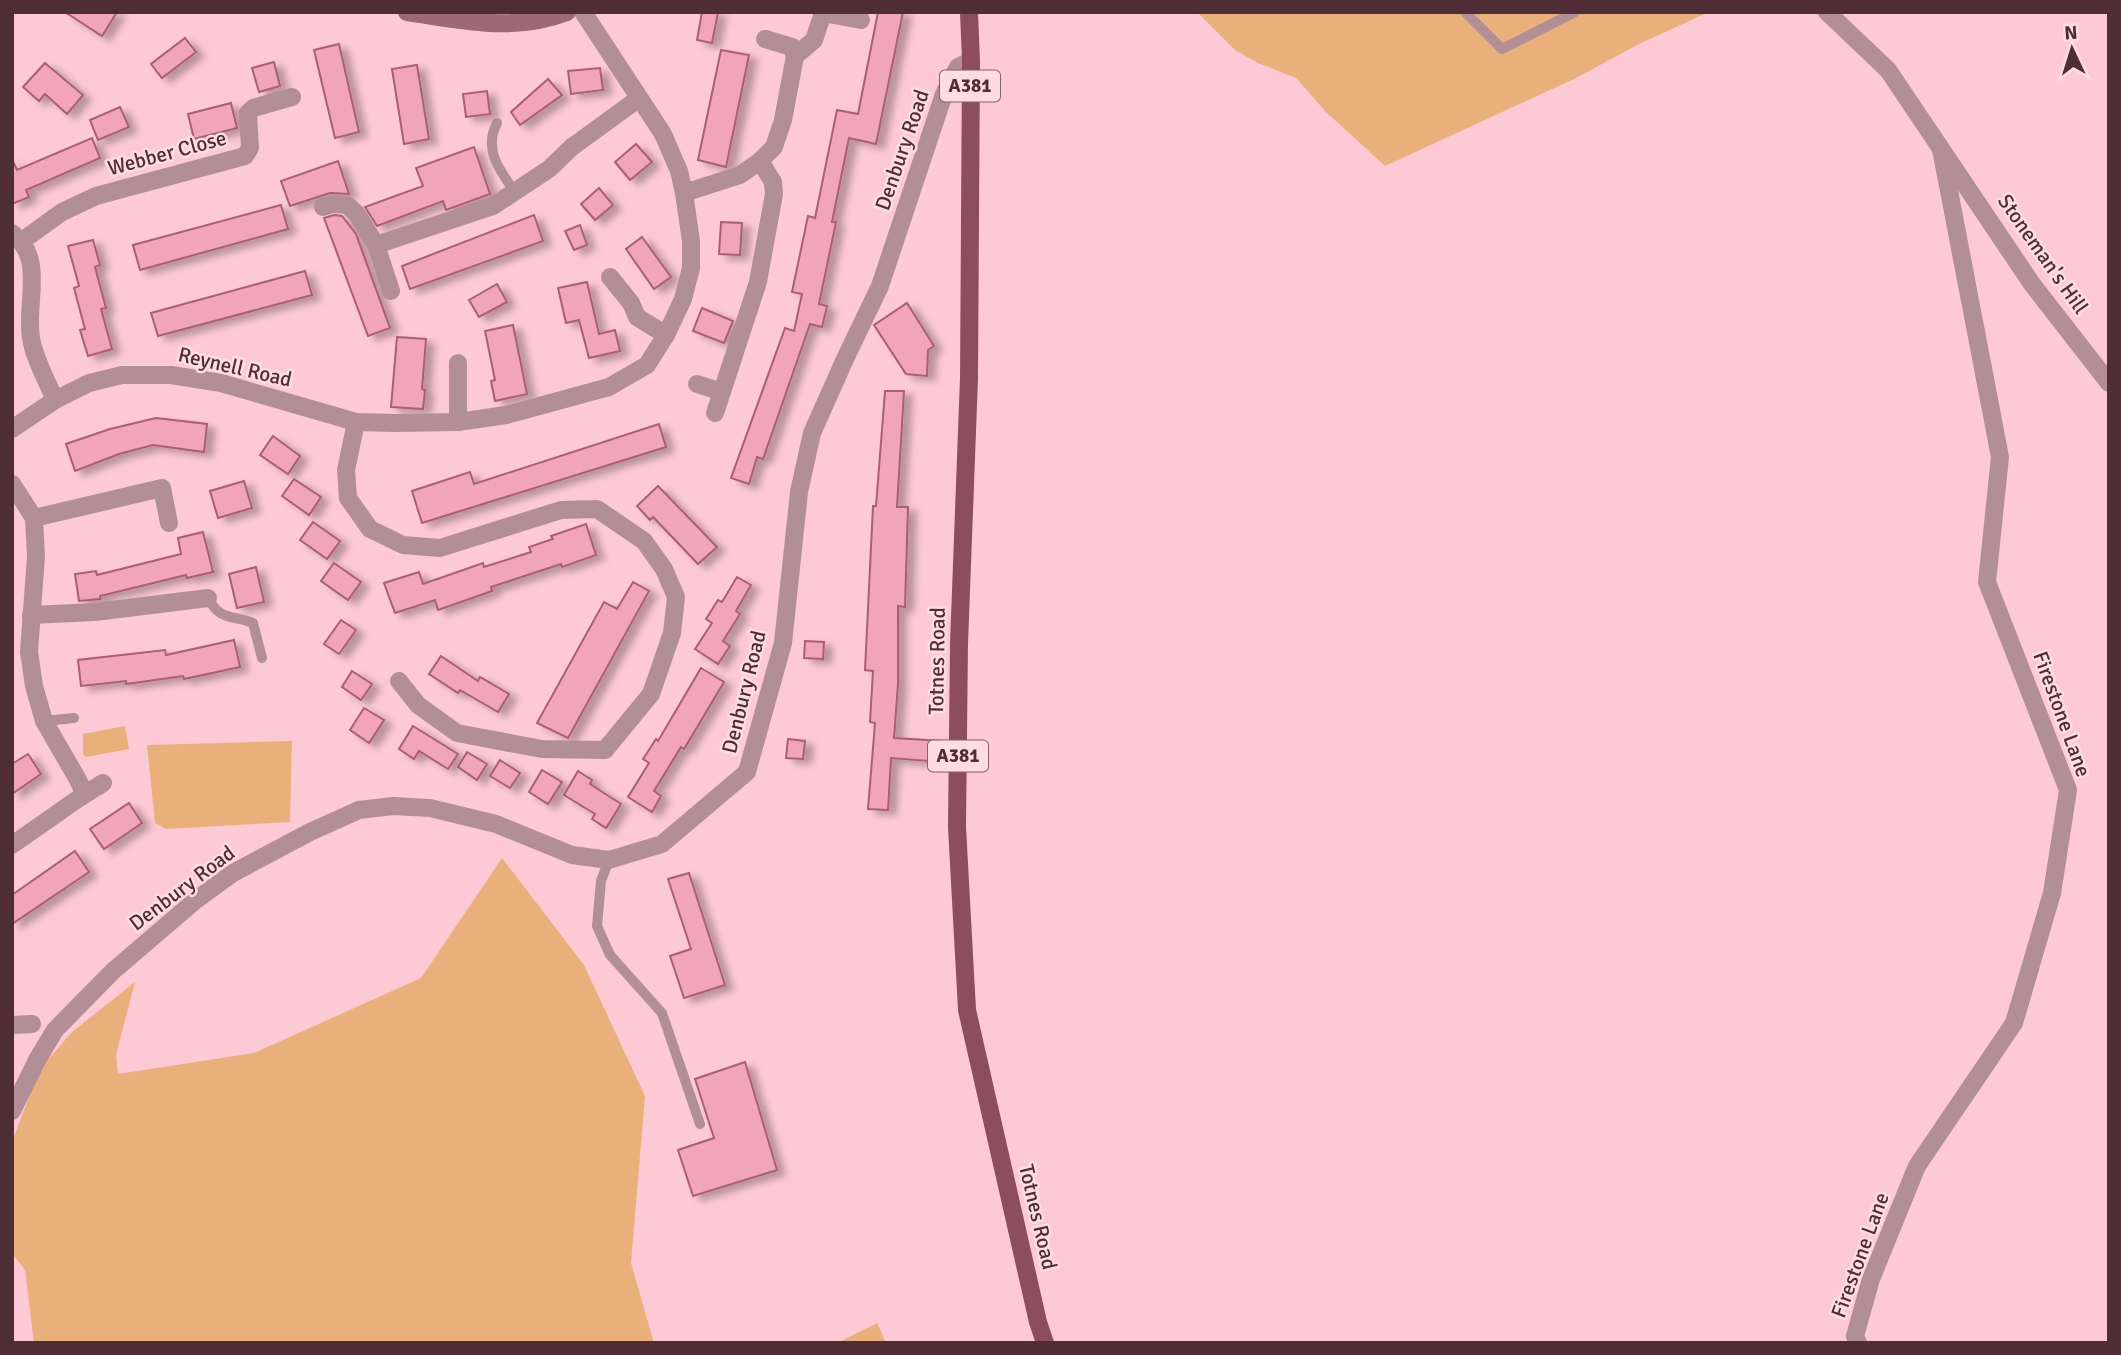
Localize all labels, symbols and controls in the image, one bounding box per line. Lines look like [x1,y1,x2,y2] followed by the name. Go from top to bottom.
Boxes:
[2037,14,2107,84] north arrow
[2063,21,2078,45] text: N
[940,71,1000,102] road number: A381
[869,86,935,214] street label: Denbury Road
[105,125,229,181] street label: Webber Close
[1992,189,2094,319] street label: Stoneman's Hill
[176,341,294,393] street label: Reynell Road
[923,607,951,715] street label: Totnes Road
[716,628,772,756] street label: Denbury Road
[2027,648,2097,780] street label: Firestone Lane
[928,740,988,772] road number: A381
[124,840,240,936] street label: Denbury Road
[1013,1162,1063,1272] street label: Totnes Road
[1825,1189,1895,1321] street label: Firestone Lane

